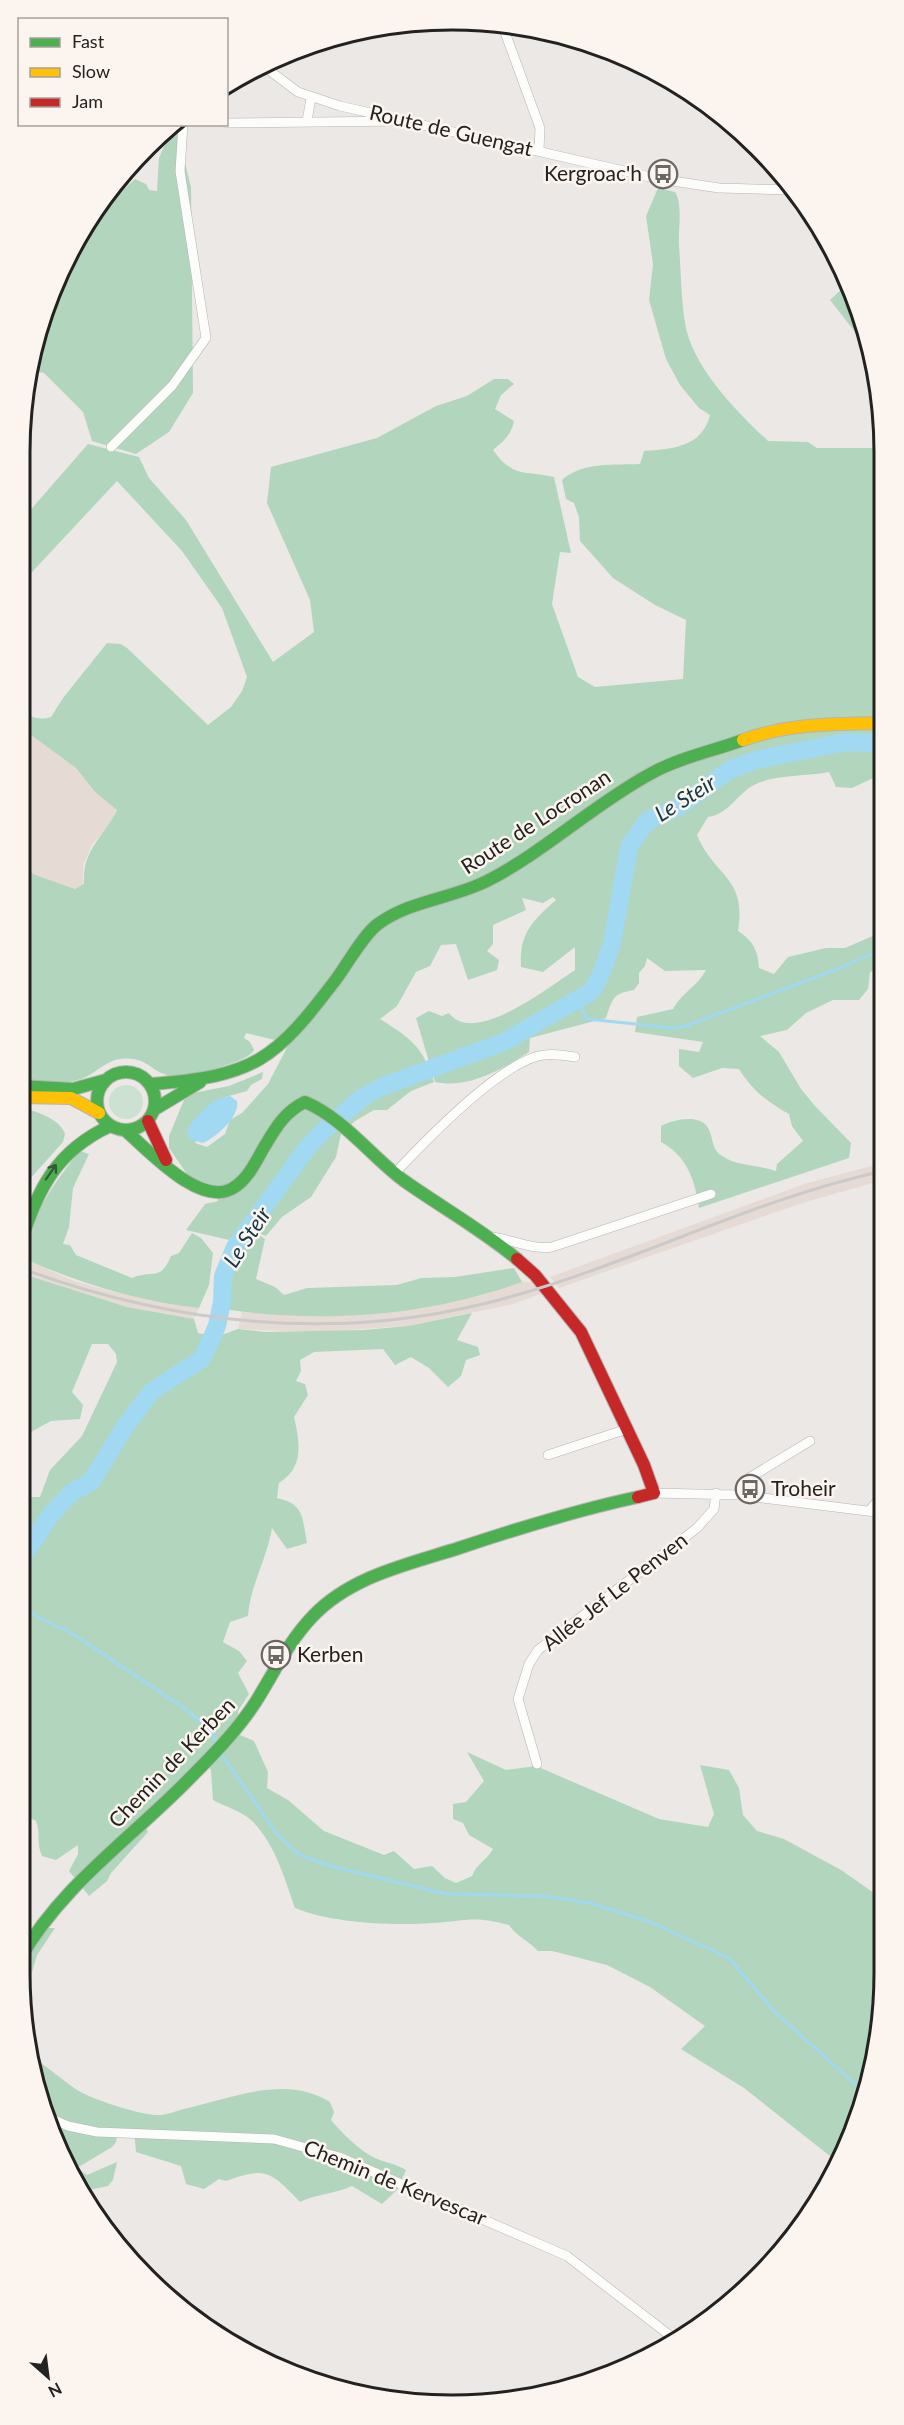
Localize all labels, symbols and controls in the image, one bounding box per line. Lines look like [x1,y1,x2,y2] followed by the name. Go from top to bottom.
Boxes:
[18,18,228,126] legend
[72,30,105,52] text: Fast
[72,60,110,82] text: Slow
[72,90,103,112] text: Jam
[367,99,536,161] street label: Route de Guengat
[647,158,679,190] bus stop icon: Kergroac'h
[544,160,642,185] place label: Kergroac'h
[456,763,615,878] street label: Route de Locronan
[649,768,721,827] water label: Le Steir
[45,1165,57,1181] one-way arrow
[217,1201,276,1272] water label: Le Steir
[734,1473,766,1505] bus stop icon: Troheir
[771,1475,836,1500] place label: Troheir
[537,1526,692,1655] street label: Allée Jef Le Penven
[260,1639,292,1671] bus stop icon: Kerben
[297,1641,363,1666] place label: Kerben
[103,1692,239,1832] street label: Chemin de Kerben
[300,2133,491,2230] street label: Chemin de Kervescar
[18,2347,78,2407] north arrow
[45,2379,65,2402] text: N

